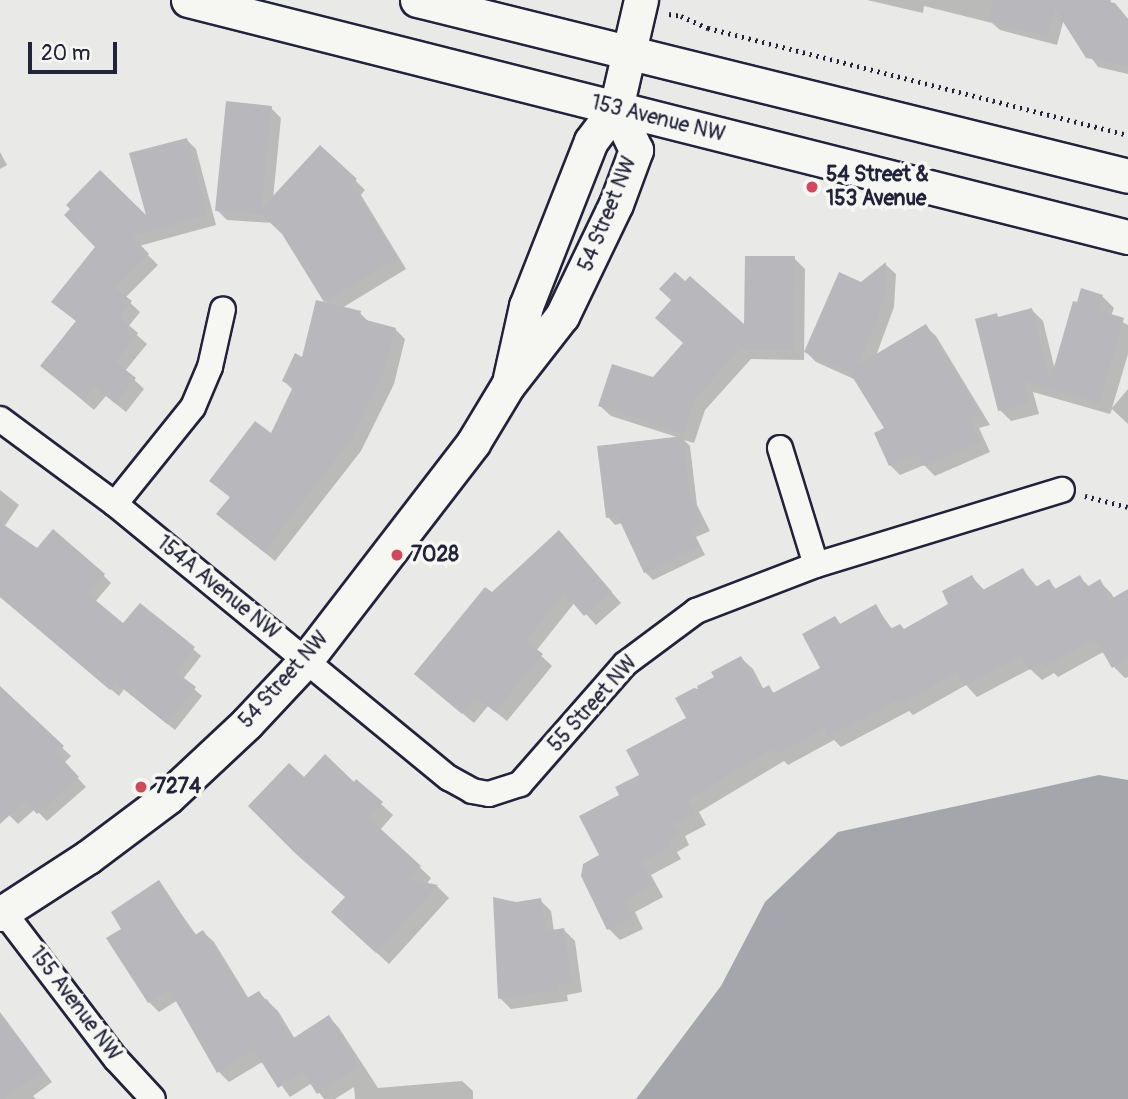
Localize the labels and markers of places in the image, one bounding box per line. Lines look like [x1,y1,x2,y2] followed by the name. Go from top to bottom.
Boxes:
[826,162,929,212] place label: 54 Street & 153 Avenue
[804,179,820,195] marker: 54 Street & 153 Avenue
[411,542,459,568] place label: 7028
[389,547,405,563] marker: 7028
[155,774,201,800] place label: 7274
[133,779,149,795] marker: 7274

